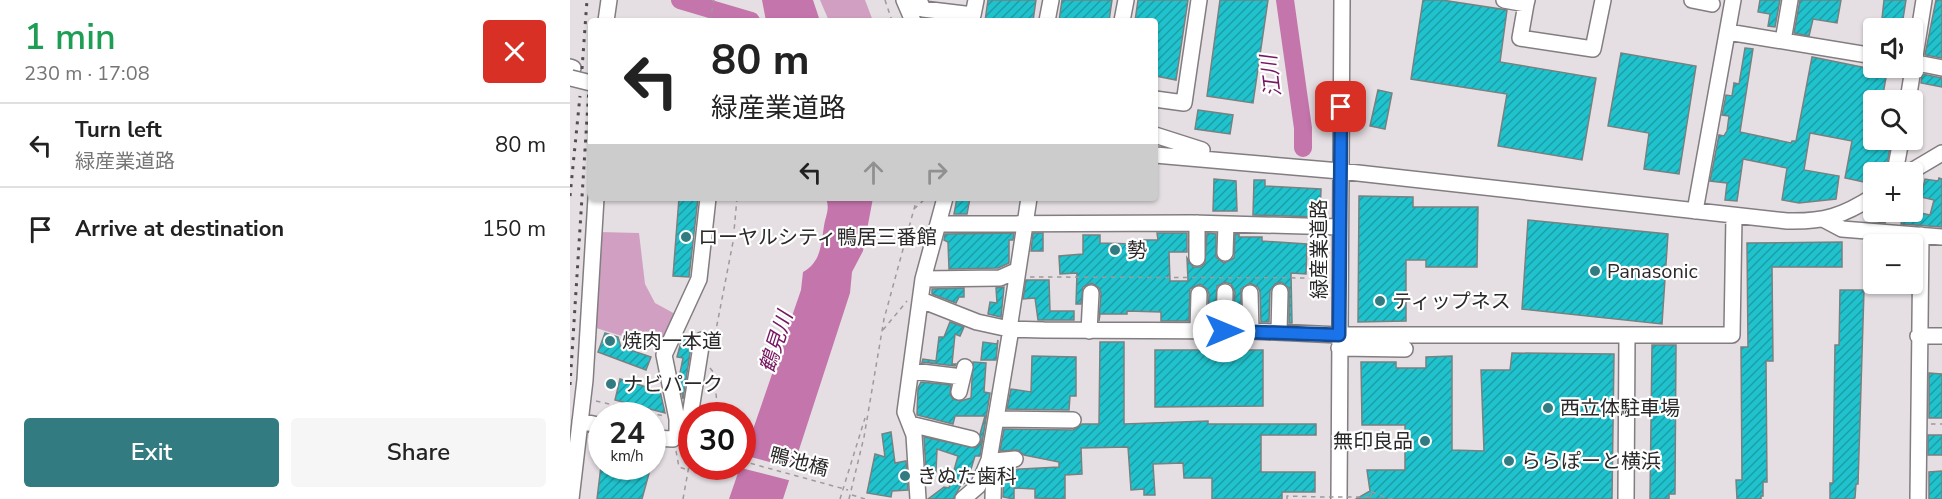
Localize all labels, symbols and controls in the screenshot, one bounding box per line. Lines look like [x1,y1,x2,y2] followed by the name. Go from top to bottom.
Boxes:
[24,13,116,62] text: 1 min
[1863,18,1923,294] map controls
[1863,18,1923,78] button: sound
[483,20,546,83] button: close
[711,32,810,89] text: 80 m
[612,42,690,120] icon: left
[1254,51,1287,99] water label: 江川
[24,60,150,87] text: 230 m · 17:08
[1315,81,1366,132] pin
[711,90,846,127] text: 緑産業道路
[1324,90,1357,123] icon: arrive
[1863,90,1923,150] button: search
[75,115,162,145] text: Turn left
[24,129,57,162] icon: left
[495,130,546,160] text: 80 m
[75,148,175,175] text: 緑産業道路
[794,156,827,189] icon: left
[857,156,890,189] icon: ahead
[920,156,953,189] icon: right
[1863,162,1923,222] button: +
[1306,199,1333,299] street label: 緑産業道路
[24,213,57,246] icon: arrive
[75,214,284,244] text: Arrive at destination
[482,214,546,244] text: 150 m
[698,224,937,251] place label: ローヤルシティ鴨居三番館
[679,230,693,244] marker: ローヤルシティ鴨居三番館
[1863,234,1923,294] button: −
[1127,237,1147,264] place label: 勢
[1108,243,1122,257] marker: 勢
[1607,258,1698,285] place label: Panasonic
[1588,264,1602,278] marker: Panasonic
[1392,288,1511,315] place label: ティップネス
[1373,294,1387,308] marker: ティップネス
[1192,299,1256,363] position arrow
[753,306,800,376] water label: 鶴見川
[622,328,722,355] place label: 焼肉一本道
[603,334,617,348] marker: 焼肉一本道
[623,371,723,398] place label: ナビパーク
[604,377,618,391] marker: ナビパーク
[1560,395,1680,422] place label: 西立体駐車場
[1541,401,1555,415] marker: 西立体駐車場
[678,402,756,480] speed limit sign: 30
[609,413,645,454] text: 24
[24,418,279,487] button: Exit
[291,418,546,487] button: Share
[1333,428,1413,455] place label: 無印良品
[1418,434,1432,448] marker: 無印良品
[767,441,831,483] street label: 鴨池橋
[610,446,644,466] text: km/h
[1521,448,1661,475] place label: ららぽーと横浜
[1502,454,1516,468] marker: ららぽーと横浜
[917,463,1017,490] place label: きぬた歯科
[898,469,912,483] marker: きぬた歯科

